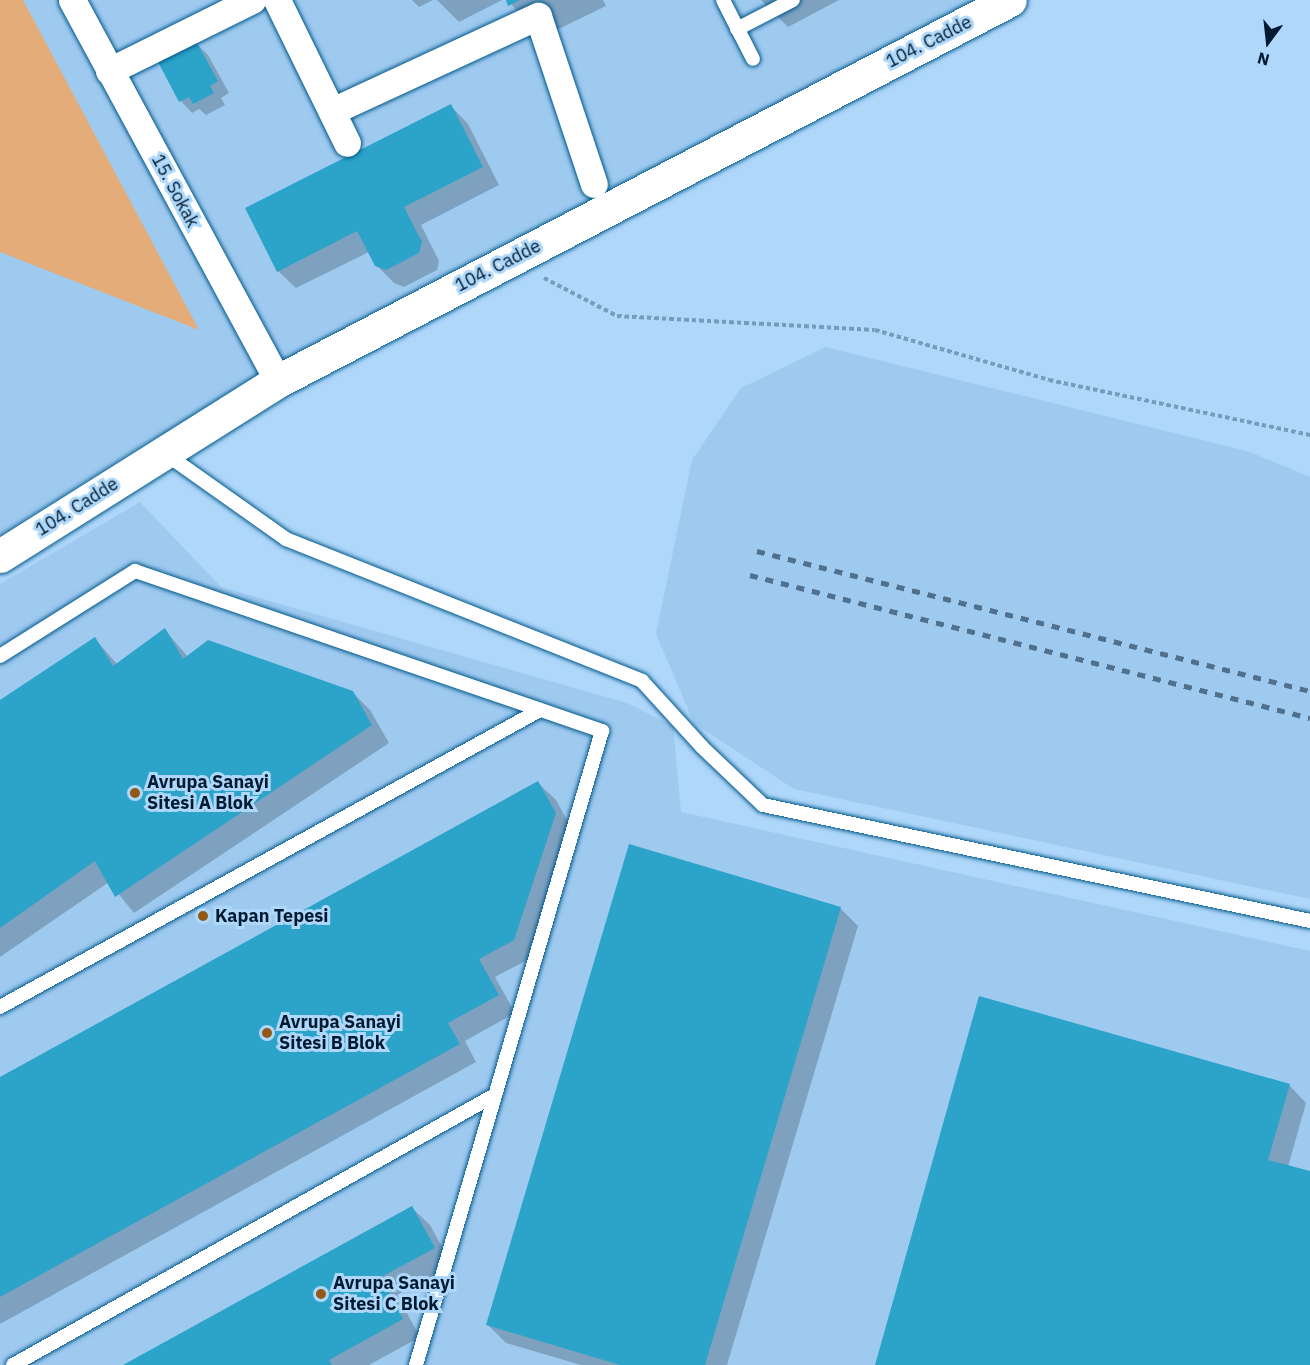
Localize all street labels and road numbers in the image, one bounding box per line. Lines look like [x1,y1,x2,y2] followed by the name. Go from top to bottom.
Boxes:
[883,11,975,73] street label: 104. Cadde
[147,151,203,231] street label: 15. Sokak
[452,235,544,297] street label: 104. Cadde
[32,473,122,541] street label: 104. Cadde

